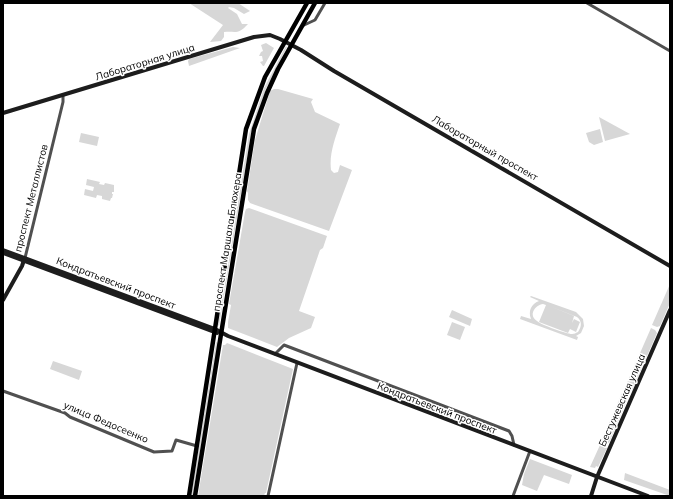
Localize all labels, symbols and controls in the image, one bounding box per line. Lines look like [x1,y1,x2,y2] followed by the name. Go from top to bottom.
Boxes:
[94,41,196,83] street label: Лабораторная улица
[430,112,541,184] street label: Лабораторный проспект
[11,142,51,253] street label: проспект Металлистов
[210,172,244,312] street label: проспект Маршала Блюхера
[54,254,178,312] street label: Кондратьевский проспект
[596,352,648,448] street label: Бестужевская улица
[375,379,499,437] street label: Кондратьевский проспект
[61,398,151,446] street label: улица Федосеенко

